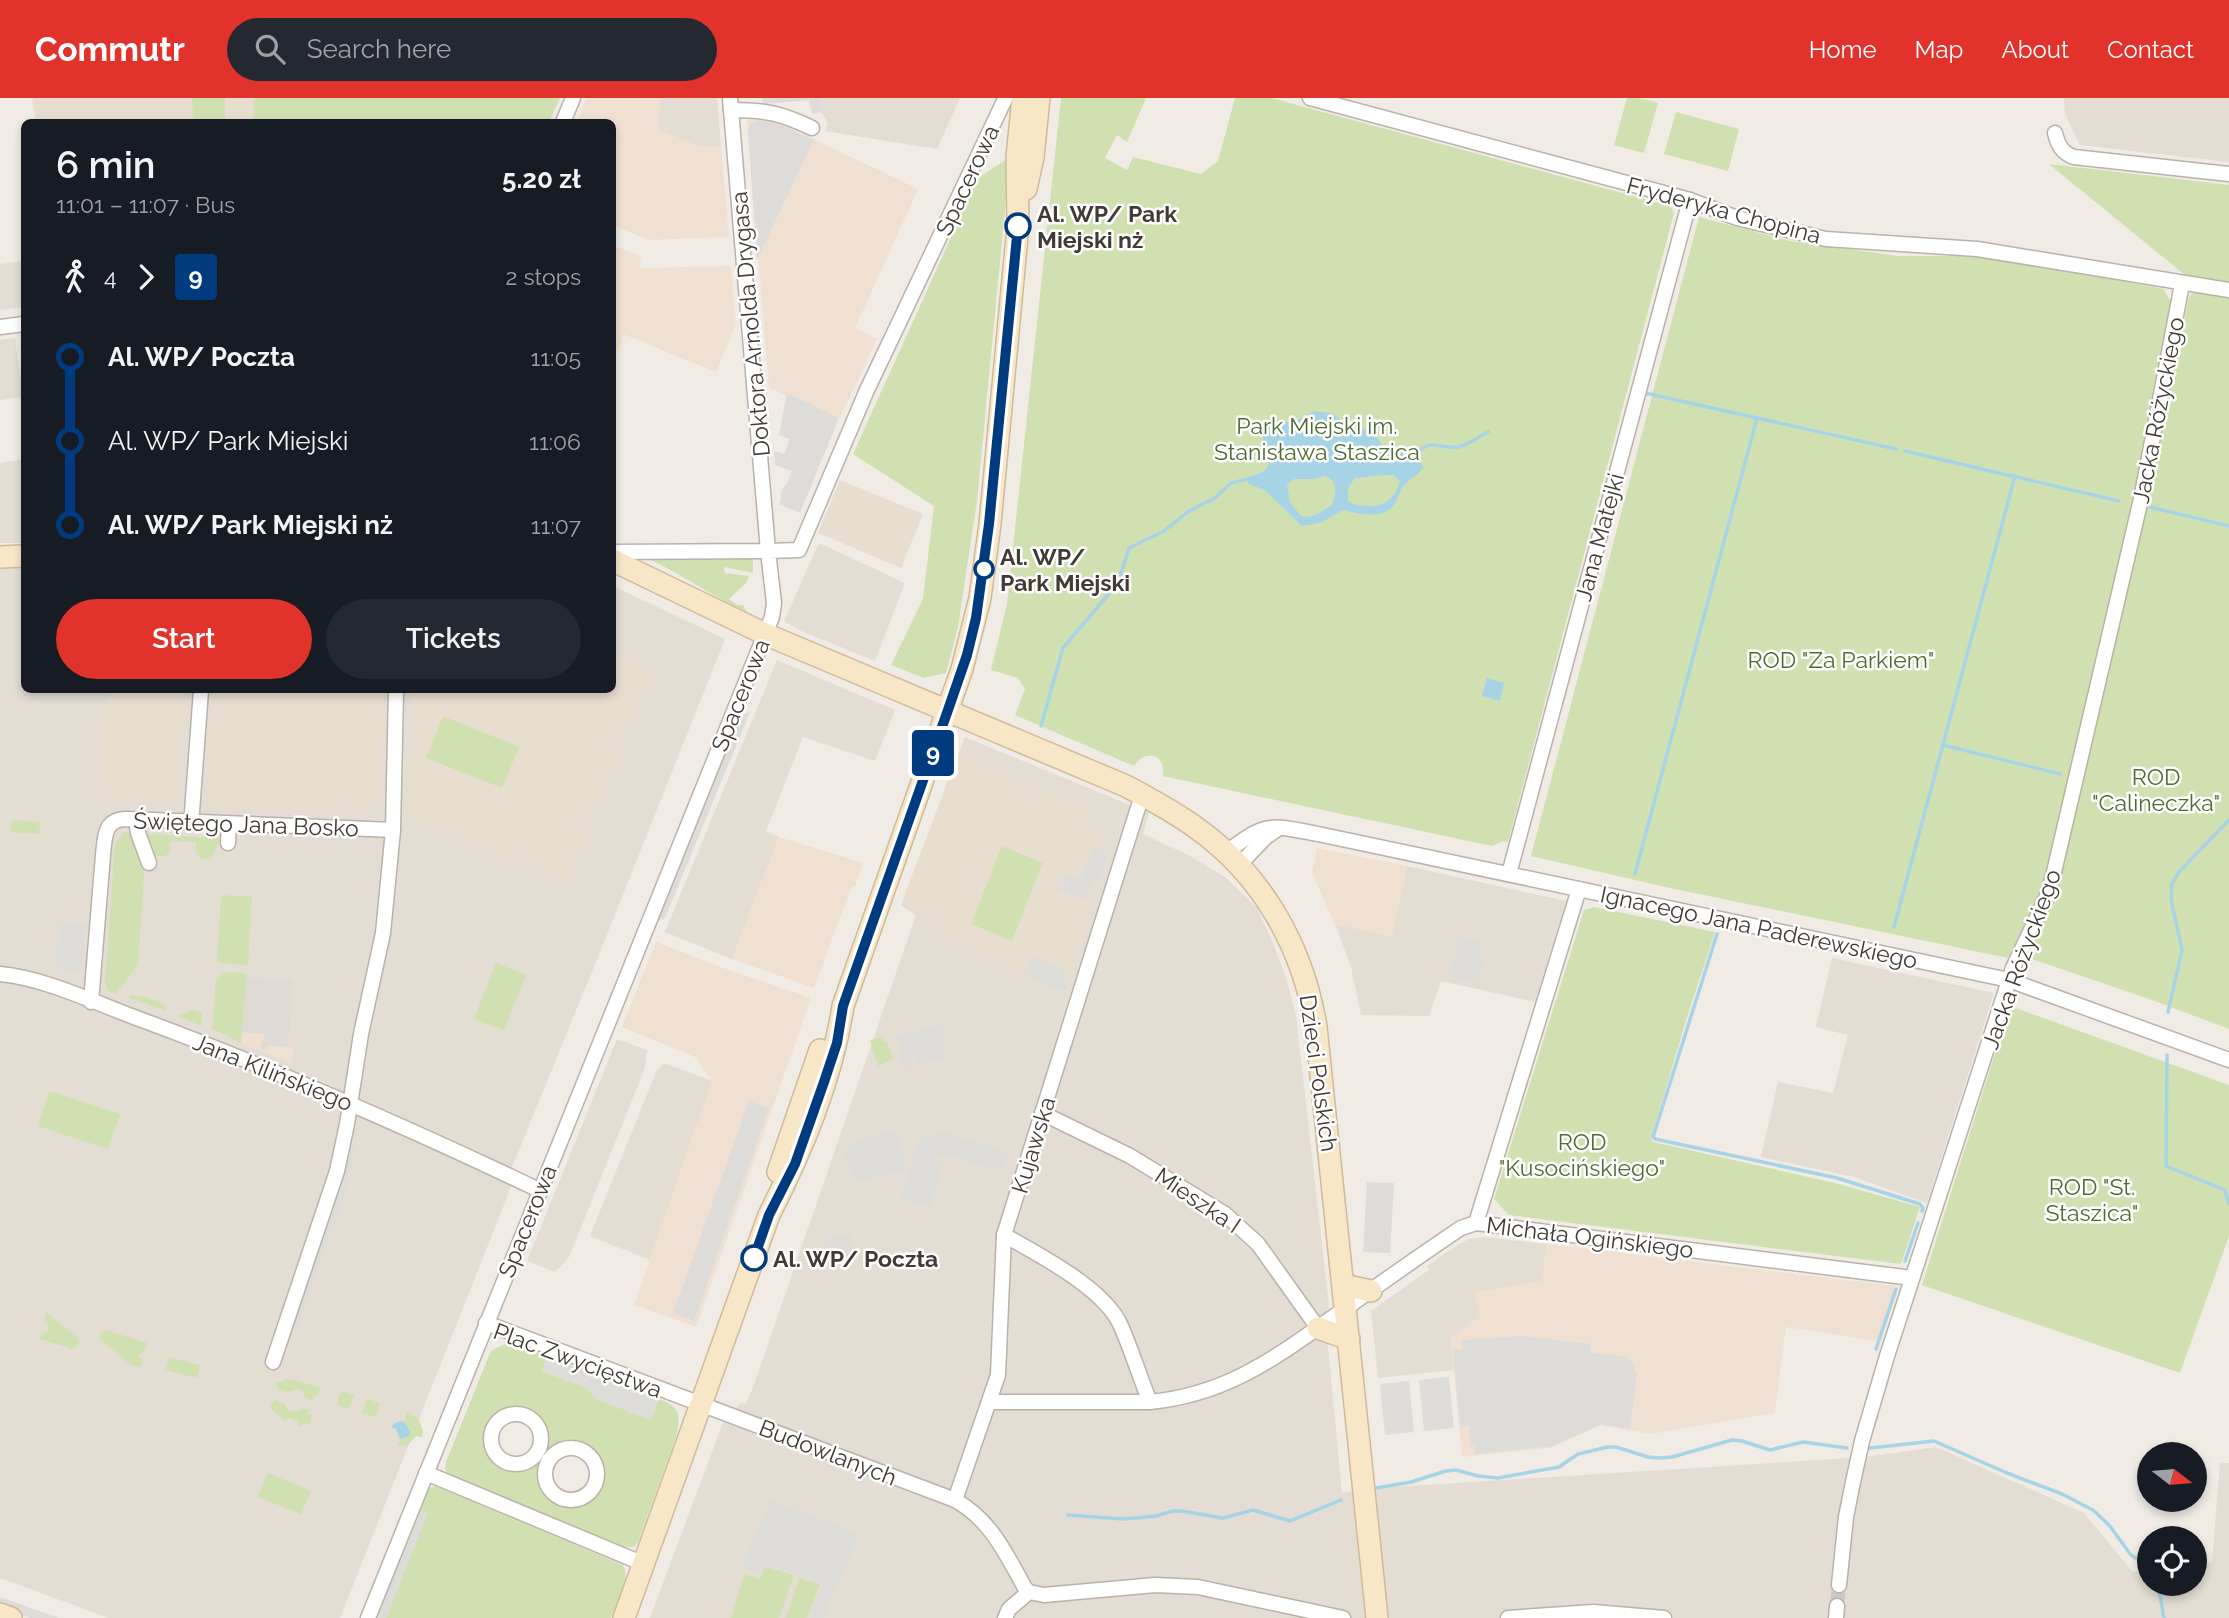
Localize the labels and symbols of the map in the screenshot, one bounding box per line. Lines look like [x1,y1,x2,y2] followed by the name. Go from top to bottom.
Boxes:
[930,121,1004,239] street label: Spacerowa
[1624,171,1824,249] street label: Fryderyka Chopina
[725,190,775,458] street label: Doktora Arnolda Drygasa
[1037,200,1177,253] place label: Al. WP/ Park Miejski nż
[1005,213,1031,239] marker: Al. WP/ Park Miejski nż
[2127,315,2189,505] street label: Jacka Różyckiego
[1214,412,1420,465] park label: Park Miejski im. Stanisława Staszica
[1569,470,1629,604] street label: Jana Matejki
[1000,543,1130,596] place label: Al. WP/ Park Miejski
[974,559,994,579] marker: Al. WP/ Park Miejski
[705,635,775,755] street label: Spacerowa
[1748,646,1934,673] park label: ROD "Za Parkiem"
[910,730,956,776] line badge: 9
[2092,763,2220,816] park label: ROD "Calineczka"
[133,807,359,841] street label: Świętego Jana Bosko
[1976,865,2066,1053] street label: Jacka Różyckiego
[1598,880,1920,974] street label: Ignacego Jana Paderewskiego
[1295,993,1343,1153] street label: Dzieci Polskich
[189,1028,357,1116] street label: Jana Kilińskiego
[1006,1093,1060,1197] street label: Kujawska
[1499,1128,1665,1181] park label: ROD "Kusocińskiego"
[492,1161,562,1281] street label: Spacerowa
[1150,1162,1246,1238] street label: Mieszka I
[2046,1173,2138,1226] park label: ROD "St. Staszica"
[1485,1211,1695,1263] street label: Michała Ogińskiego
[741,1245,767,1271] marker: Al. WP/ Poczta
[773,1245,938,1272] place label: Al. WP/ Poczta
[490,1317,666,1403] street label: Plac Zwycięstwa
[755,1413,901,1491] street label: Budowlanych
[2137,1442,2207,1512] north arrow

